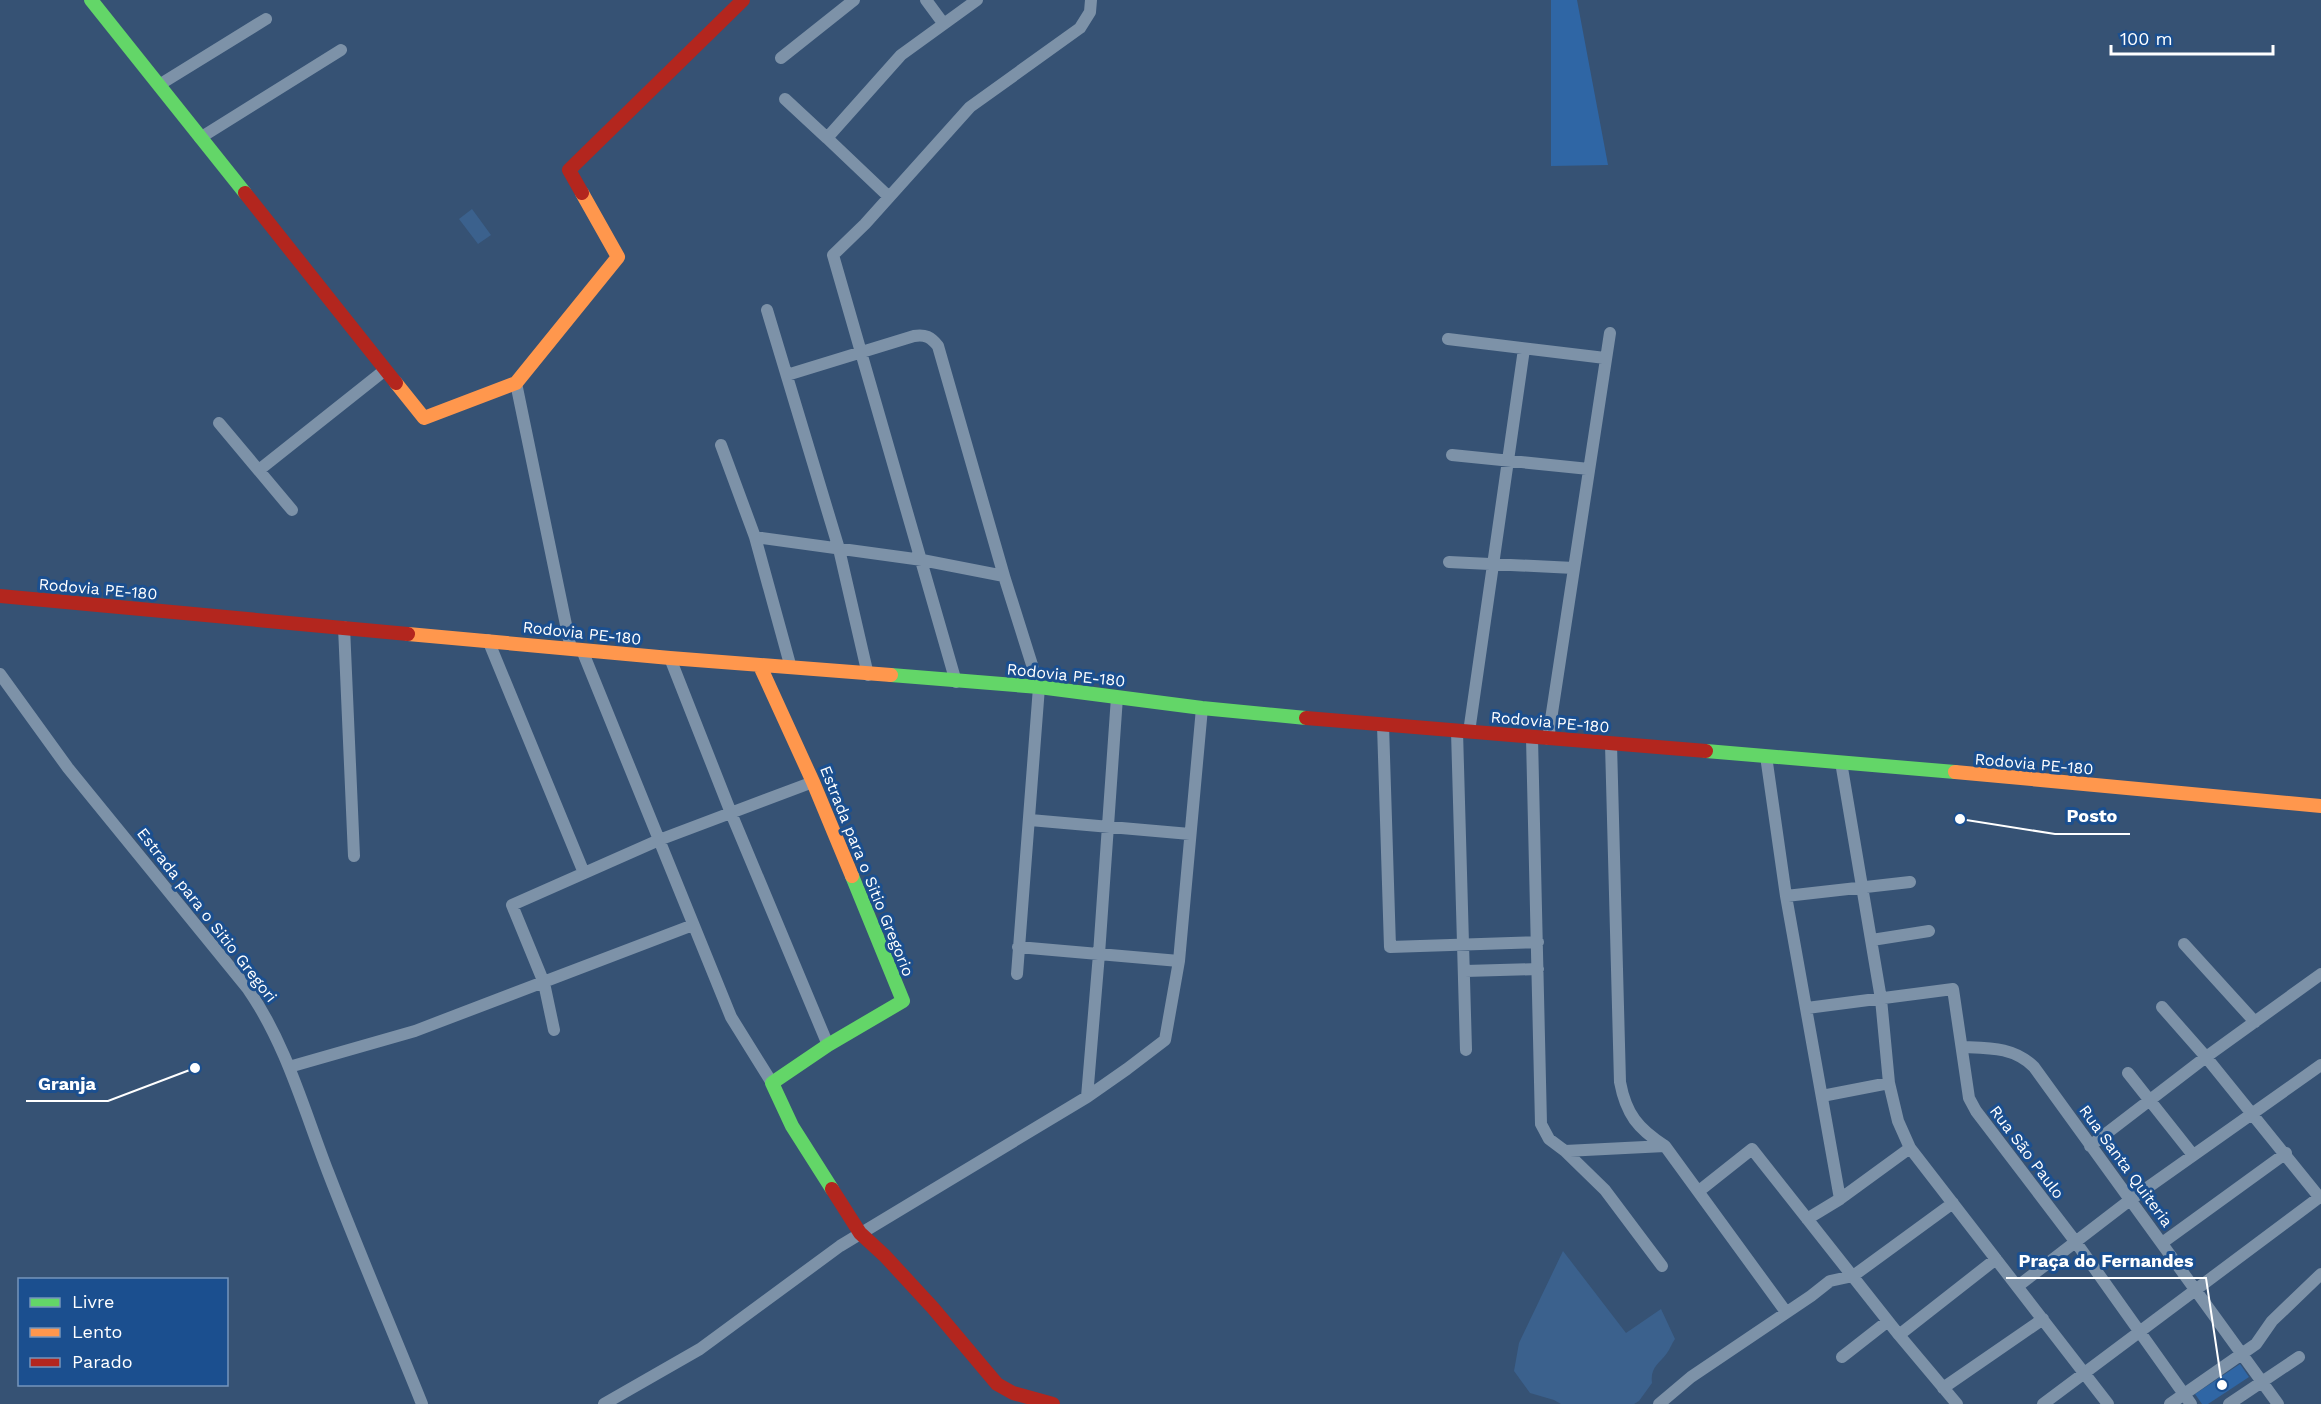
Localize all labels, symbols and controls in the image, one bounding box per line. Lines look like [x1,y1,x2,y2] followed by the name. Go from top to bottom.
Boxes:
[2111,18,2273,56] scale bar
[2120,28,2173,49] text: 100 m
[38,574,158,604] street label: Rodovia PE-180
[522,617,642,649] street label: Rodovia PE-180
[1006,659,1126,691] street label: Rodovia PE-180
[1490,707,1610,737] street label: Rodovia PE-180
[1974,749,2094,779] street label: Rodovia PE-180
[816,763,918,979] street label: Estrada para o Sitio Gregorio
[2055,798,2130,834] callout: Posto
[2067,805,2118,826] text: Posto
[133,824,281,1006] street label: Estrada para o Sitio Gregori
[26,1065,108,1101] callout: Granja
[38,1073,97,1094] text: Granja
[2075,1101,2177,1231] street label: Rua Santa Quiteria
[1986,1102,2068,1202] street label: Rua São Paulo
[2006,1242,2206,1278] callout: Praça do Fernandes
[2018,1250,2194,1271] text: Praça do Fernandes
[18,1278,228,1386] legend
[72,1291,114,1312] text: Livre
[72,1321,122,1342] text: Lento
[72,1351,133,1372] text: Parado

